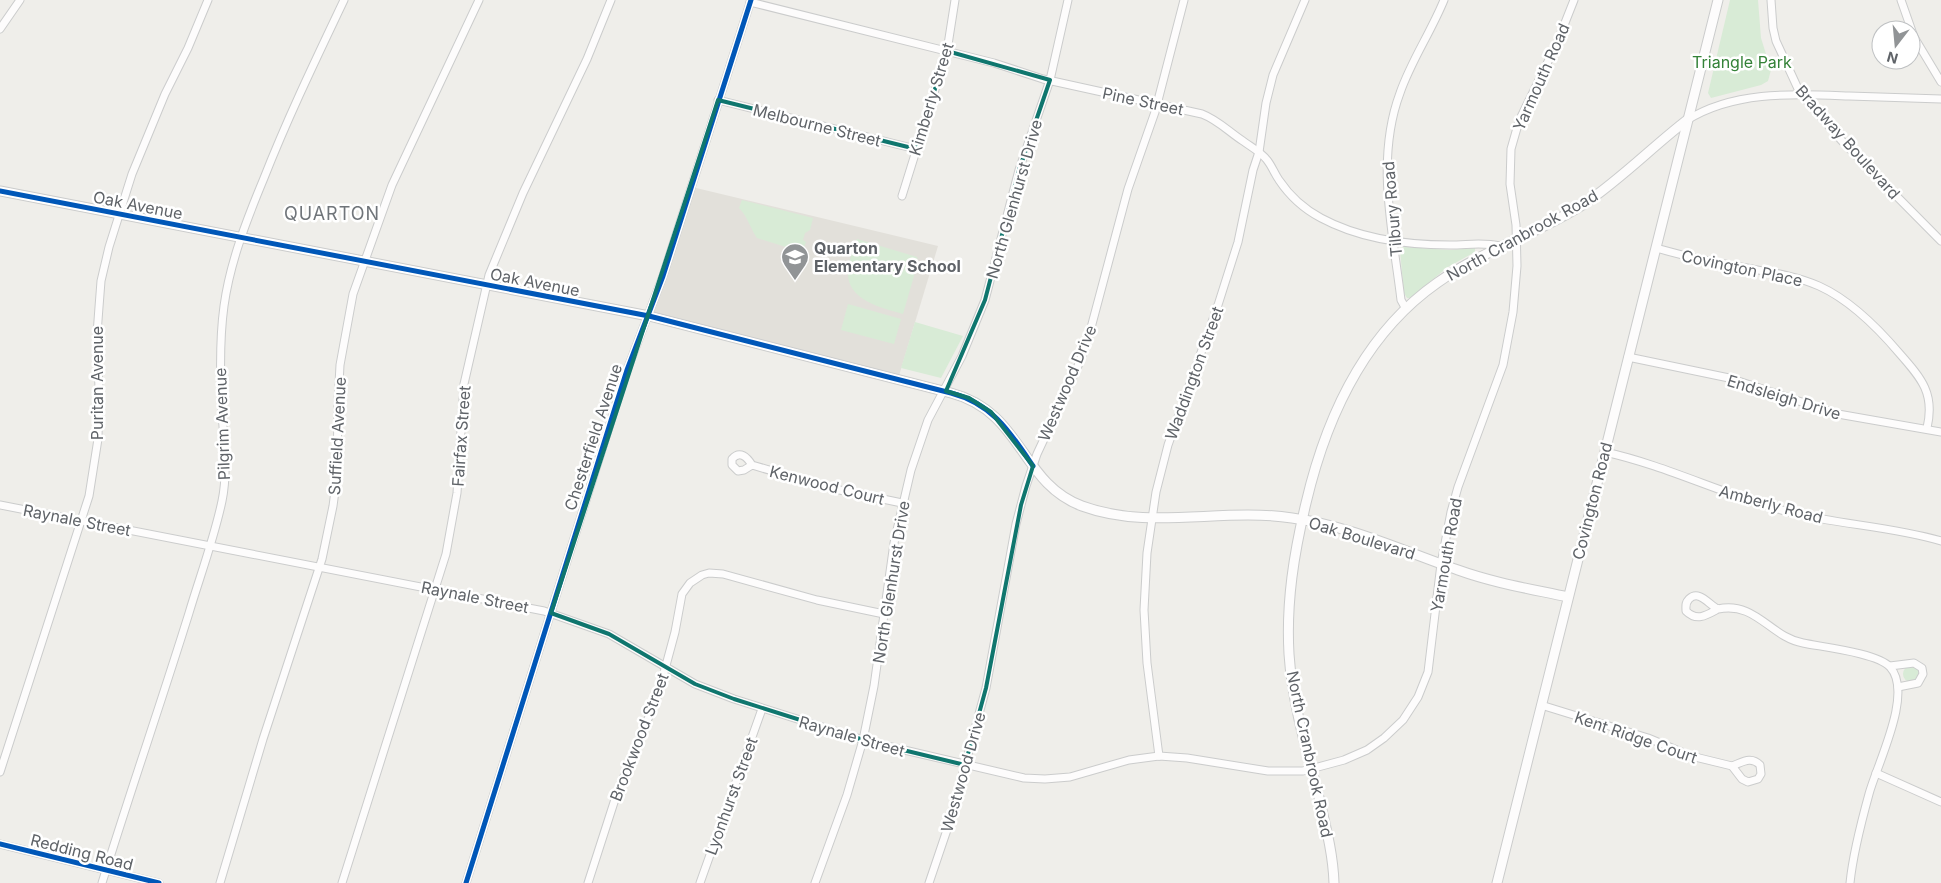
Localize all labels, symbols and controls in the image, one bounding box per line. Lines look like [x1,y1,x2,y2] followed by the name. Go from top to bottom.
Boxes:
[1508,20,1574,134] street label: Yarmouth Road
[1871,20,1921,70] north arrow
[904,40,958,158] street label: Kimberly Street
[1885,48,1900,68] text: N
[1692,52,1792,72] park label: Triangle Park
[1792,81,1904,203] street label: Bradway Boulevard
[1101,83,1185,119] street label: Pine Street
[751,99,883,151] street label: Melbourne Street
[982,117,1046,281] street label: North Glenhurst Drive
[1378,160,1406,258] street label: Tilbury Road
[1443,185,1601,285] street label: North Cranbrook Road
[92,187,184,223] street label: Oak Avenue
[284,203,380,224] district label: QUARTON
[814,238,961,276] place label: Quarton Elementary School
[780,242,810,281] school or university icon: Quarton Elementary School
[1680,245,1804,291] street label: Covington Place
[489,264,581,300] street label: Oak Avenue
[1161,304,1227,442] street label: Waddington Street
[1034,322,1100,444] street label: Westwood Drive
[87,326,107,440] street label: Puritan Avenue
[560,361,626,513] street label: Chesterfield Avenue
[210,367,234,481] street label: Pilgrim Avenue
[1725,370,1843,424] street label: Endsleigh Drive
[324,376,350,496] street label: Suffield Avenue
[447,385,475,487] street label: Fairfax Street
[1568,440,1616,562] street label: Covington Road
[768,461,886,509] street label: Kenwood Court
[1717,481,1825,527] street label: Amberly Road
[1426,496,1466,614] street label: Yarmouth Road
[868,499,914,665] street label: North Glenhurst Drive
[21,500,133,540] street label: Raynale Street
[1306,512,1418,564] street label: Oak Boulevard
[419,577,531,617] street label: Raynale Street
[1283,669,1337,839] street label: North Cranbrook Road
[605,670,673,804] street label: Brookwood Street
[1572,707,1700,767] street label: Kent Ridge Court
[936,710,990,834] street label: Westwood Drive
[797,711,907,761] street label: Raynale Street
[700,734,762,858] street label: Lyonhurst Street
[29,830,135,874] street label: Redding Road

